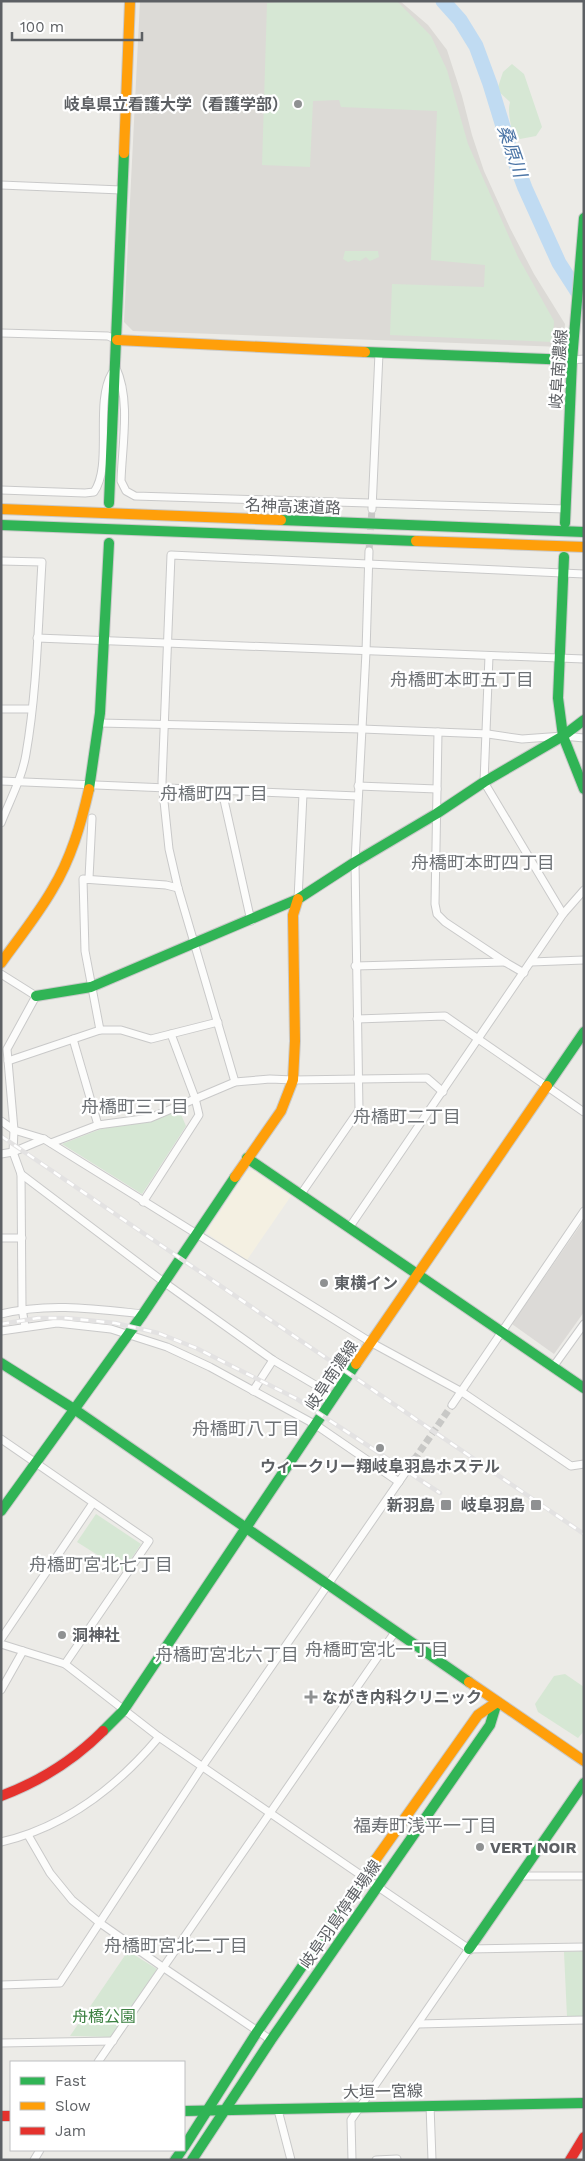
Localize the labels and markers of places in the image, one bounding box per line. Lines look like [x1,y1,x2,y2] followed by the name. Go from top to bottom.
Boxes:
[64,95,288,114] place label: 岐阜県立看護大学（看護学部）
[292,98,304,110] marker: 岐阜県立看護大学（看護学部）
[334,1274,398,1293] place label: 東横イン
[318,1277,330,1289] marker: 東横イン
[374,1442,386,1454] marker: ウィークリー翔岐阜羽島ホステル
[260,1457,500,1476] place label: ウィークリー翔岐阜羽島ホステル
[387,1496,435,1515] place label: 新羽島
[461,1496,525,1515] place label: 岐阜羽島
[439,1498,453,1512] marker: 新羽島
[529,1498,543,1512] marker: 岐阜羽島
[72,1626,120,1645] place label: 洞神社
[56,1629,68,1641] marker: 洞神社
[322,1688,482,1707] place label: ながき内科クリニック
[304,1690,318,1704] marker: ながき内科クリニック
[490,1838,576,1857] place label: VERT NOIR
[474,1841,486,1853] marker: VERT NOIR

